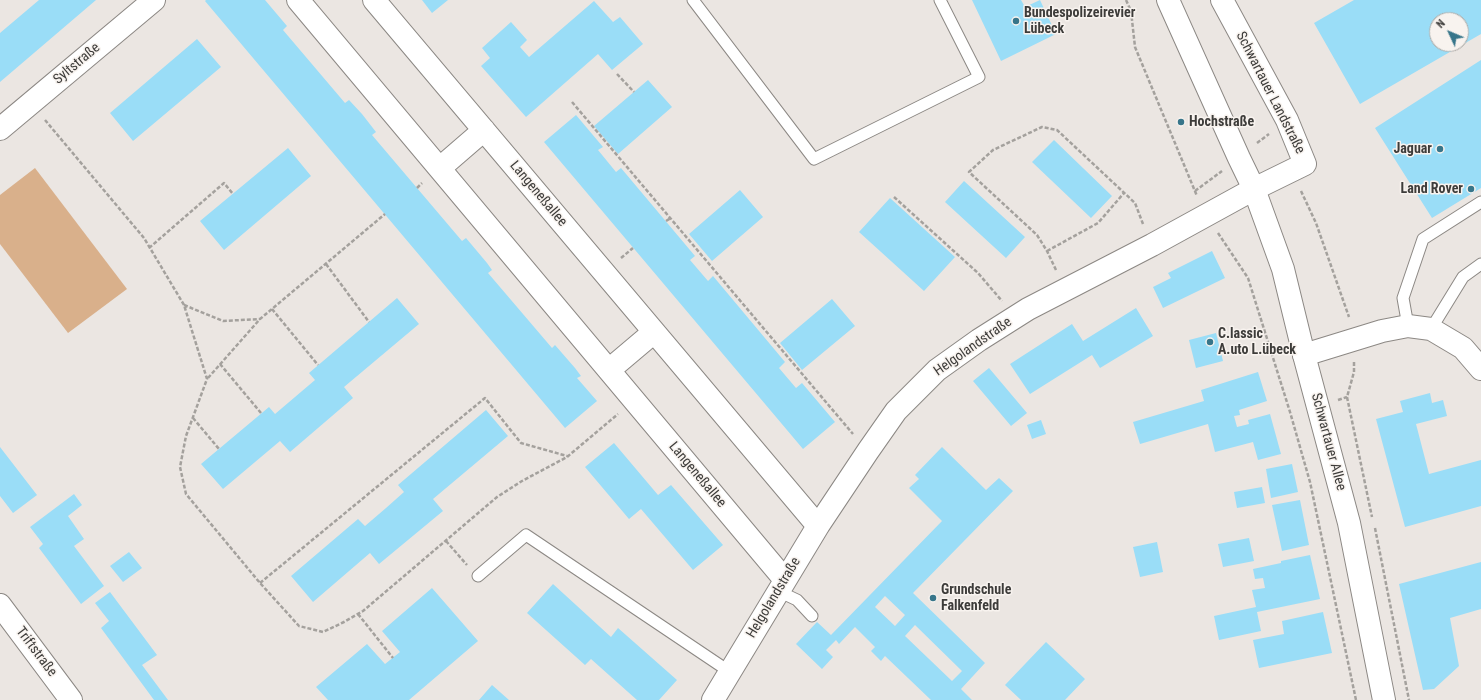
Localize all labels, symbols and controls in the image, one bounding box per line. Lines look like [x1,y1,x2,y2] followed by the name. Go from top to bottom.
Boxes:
[1024,5,1135,38] place label: Bundespolizeirevier Lübeck
[1429,12,1469,52] north arrow
[1011,16,1021,26] marker: Bundespolizeirevier Lübeck
[1434,17,1448,31] text: N
[1232,29,1308,157] street label: Schwartauer Landstraße
[50,40,104,88] street label: Syltstraße
[1189,114,1254,130] place label: Hochstraße
[1176,117,1186,127] marker: Hochstraße
[1393,141,1432,157] place label: Jaguar
[1435,144,1445,154] marker: Jaguar
[506,158,570,230] street label: Langeneßallee
[1401,181,1463,197] place label: Land Rover
[1466,184,1476,194] marker: Land Rover
[931,314,1015,380] street label: Helgolandstraße
[1218,326,1296,358] place label: C.lassic A.uto L.übeck
[1205,337,1215,347] marker: C.lassic A.uto L.übeck
[1307,391,1349,493] street label: Schwartauer Allee
[665,439,729,511] street label: Langeneßallee
[743,555,805,641] street label: Helgolandstraße
[941,582,1011,614] place label: Grundschule Falkenfeld
[928,593,938,603] marker: Grundschule Falkenfeld
[12,624,60,680] street label: Triftstraße

